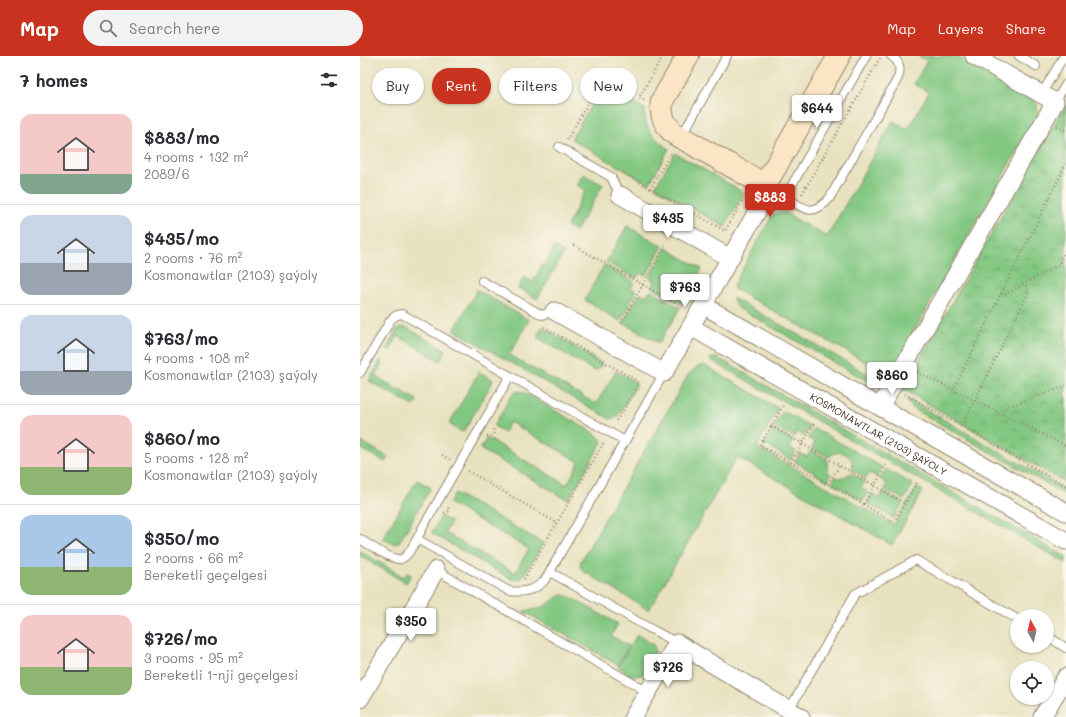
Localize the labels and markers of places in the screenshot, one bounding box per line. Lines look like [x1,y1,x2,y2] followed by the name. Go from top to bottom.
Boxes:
[793,95,841,129] pin: $644
[746,184,794,218] pin: $883
[644,205,692,239] pin: $435
[661,274,709,308] pin: $763
[868,362,916,396] pin: $860
[387,608,435,642] pin: $350
[644,654,692,688] pin: $726

